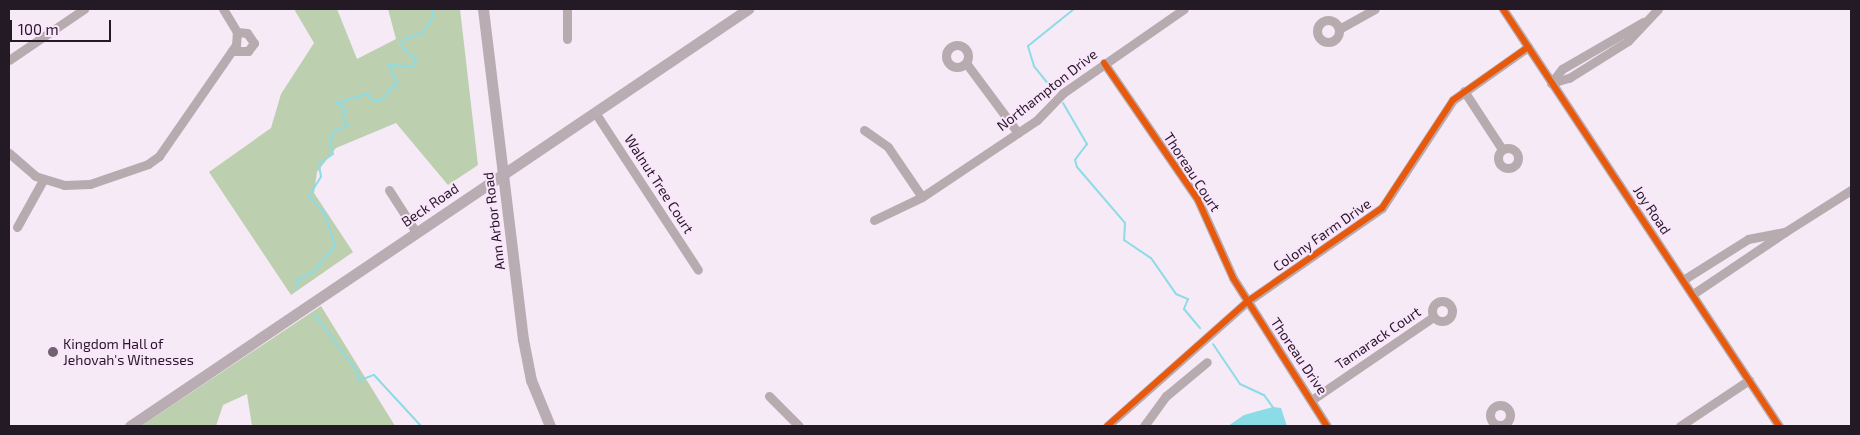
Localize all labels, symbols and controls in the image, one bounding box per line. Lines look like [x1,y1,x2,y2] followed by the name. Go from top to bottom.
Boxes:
[12,10,114,42] scale bar
[18,20,59,38] text: 100 m
[993,46,1101,134] street label: Northampton Drive
[1160,129,1224,215] street label: Thoreau Court
[621,131,697,237] street label: Walnut Tree Court
[480,171,508,271] street label: Ann Arbor Road
[398,180,462,230] street label: Beck Road
[1630,182,1674,238] street label: Joy Road
[1270,195,1374,275] street label: Colony Farm Drive
[1332,303,1424,373] street label: Tamarack Court
[1267,314,1331,398] street label: Thoreau Drive
[63,336,194,368] place label: Kingdom Hall of Jehovah's Witnesses
[47,346,59,358] marker: Kingdom Hall of Jehovah's Witnesses

